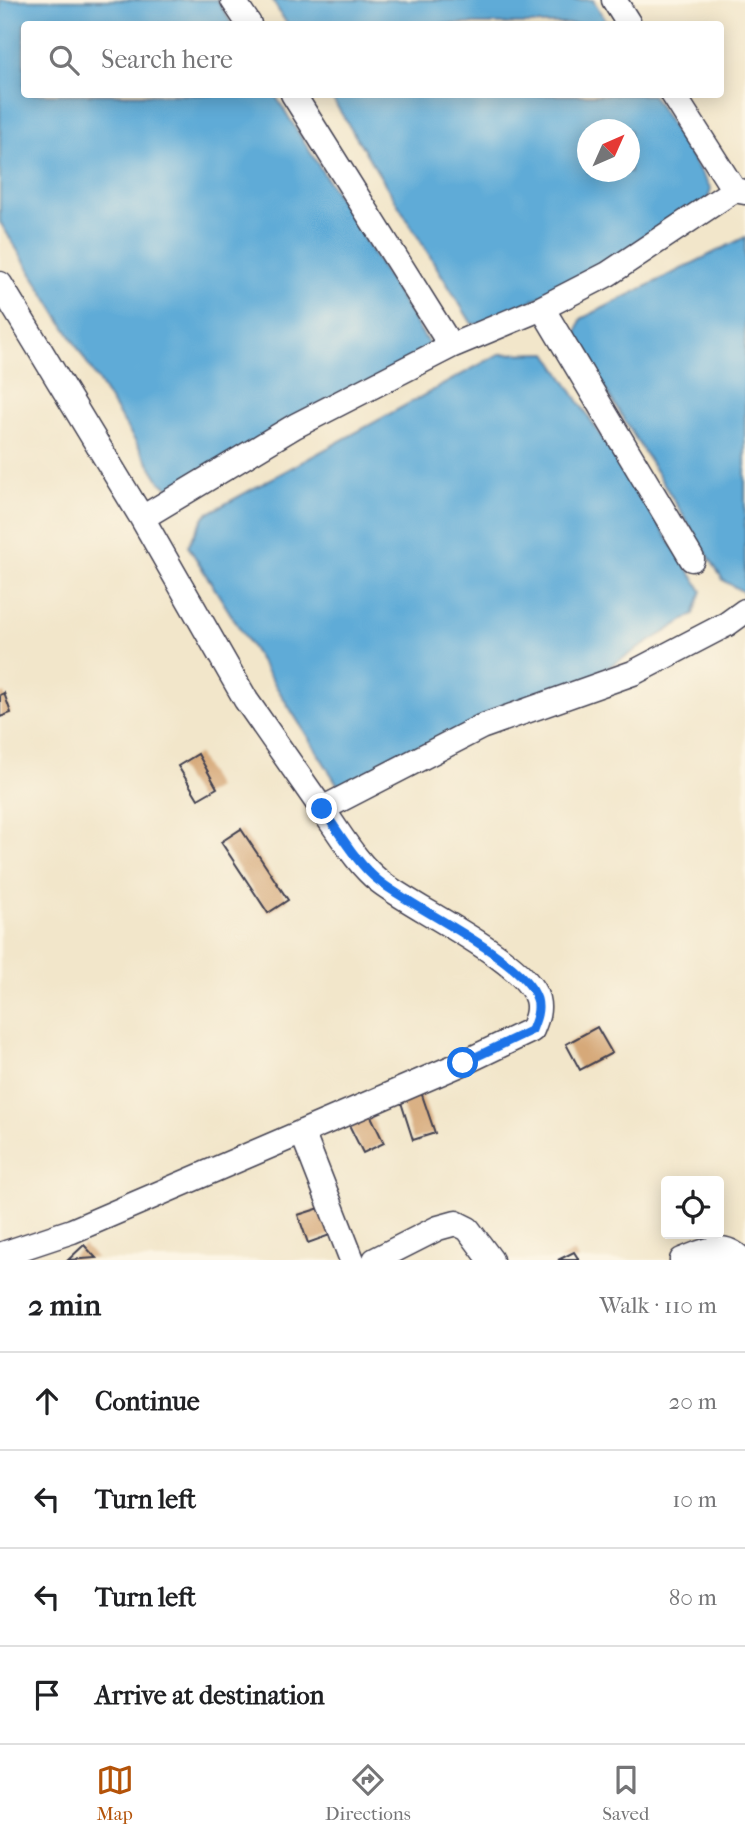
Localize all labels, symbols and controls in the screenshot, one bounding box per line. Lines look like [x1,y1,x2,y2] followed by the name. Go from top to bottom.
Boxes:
[21,21,724,98] search box
[45,41,83,79] icon: search
[101,44,233,75] text: Search here
[577,119,640,182] north arrow
[306,793,337,824] route end
[447,1047,478,1078] route start
[661,1176,724,1239] map controls
[661,1176,724,1239] button: locate
[28,1288,101,1323] text: 2 min
[600,1292,717,1319] text: Walk · 110 m
[28,1382,66,1420] icon: ahead
[95,1386,200,1417] text: Continue
[668,1388,717,1415] text: 20 m
[28,1480,66,1518] icon: left
[95,1484,196,1515] text: Turn left
[672,1486,717,1513] text: 10 m
[28,1578,66,1616] icon: left
[95,1582,196,1613] text: Turn left
[669,1584,717,1611] text: 80 m
[28,1676,66,1714] icon: arrive
[95,1680,325,1711] text: Arrive at destination
[96,1761,134,1825] tab: Map
[325,1761,411,1825] tab: Directions
[602,1761,649,1825] tab: Saved

